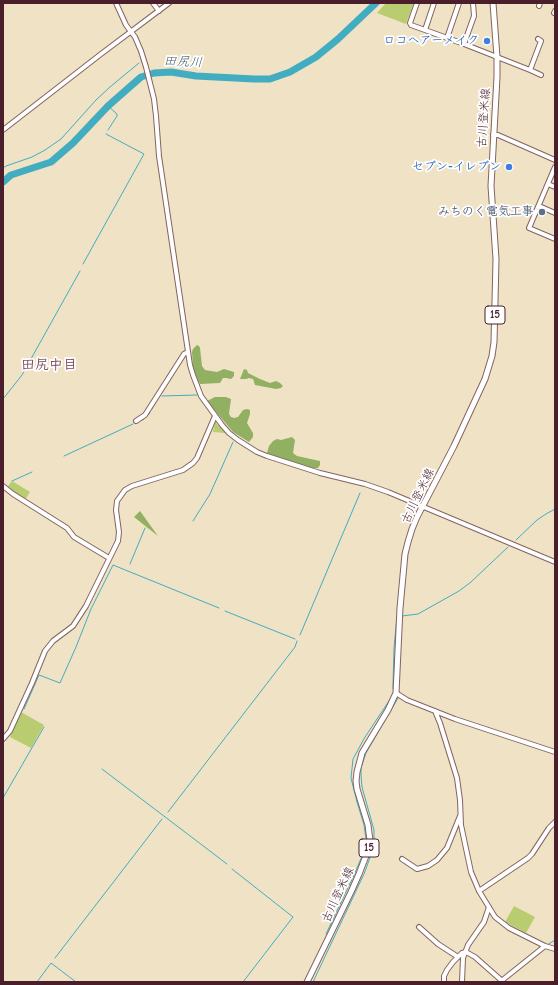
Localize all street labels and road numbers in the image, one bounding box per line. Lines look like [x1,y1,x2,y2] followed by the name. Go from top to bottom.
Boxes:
[475,88,493,148] street label: 古川登米線
[485,306,505,324] road number: 15
[398,466,438,526] street label: 古川登米線
[359,839,379,857] road number: 15
[319,865,357,925] street label: 古川登米線

